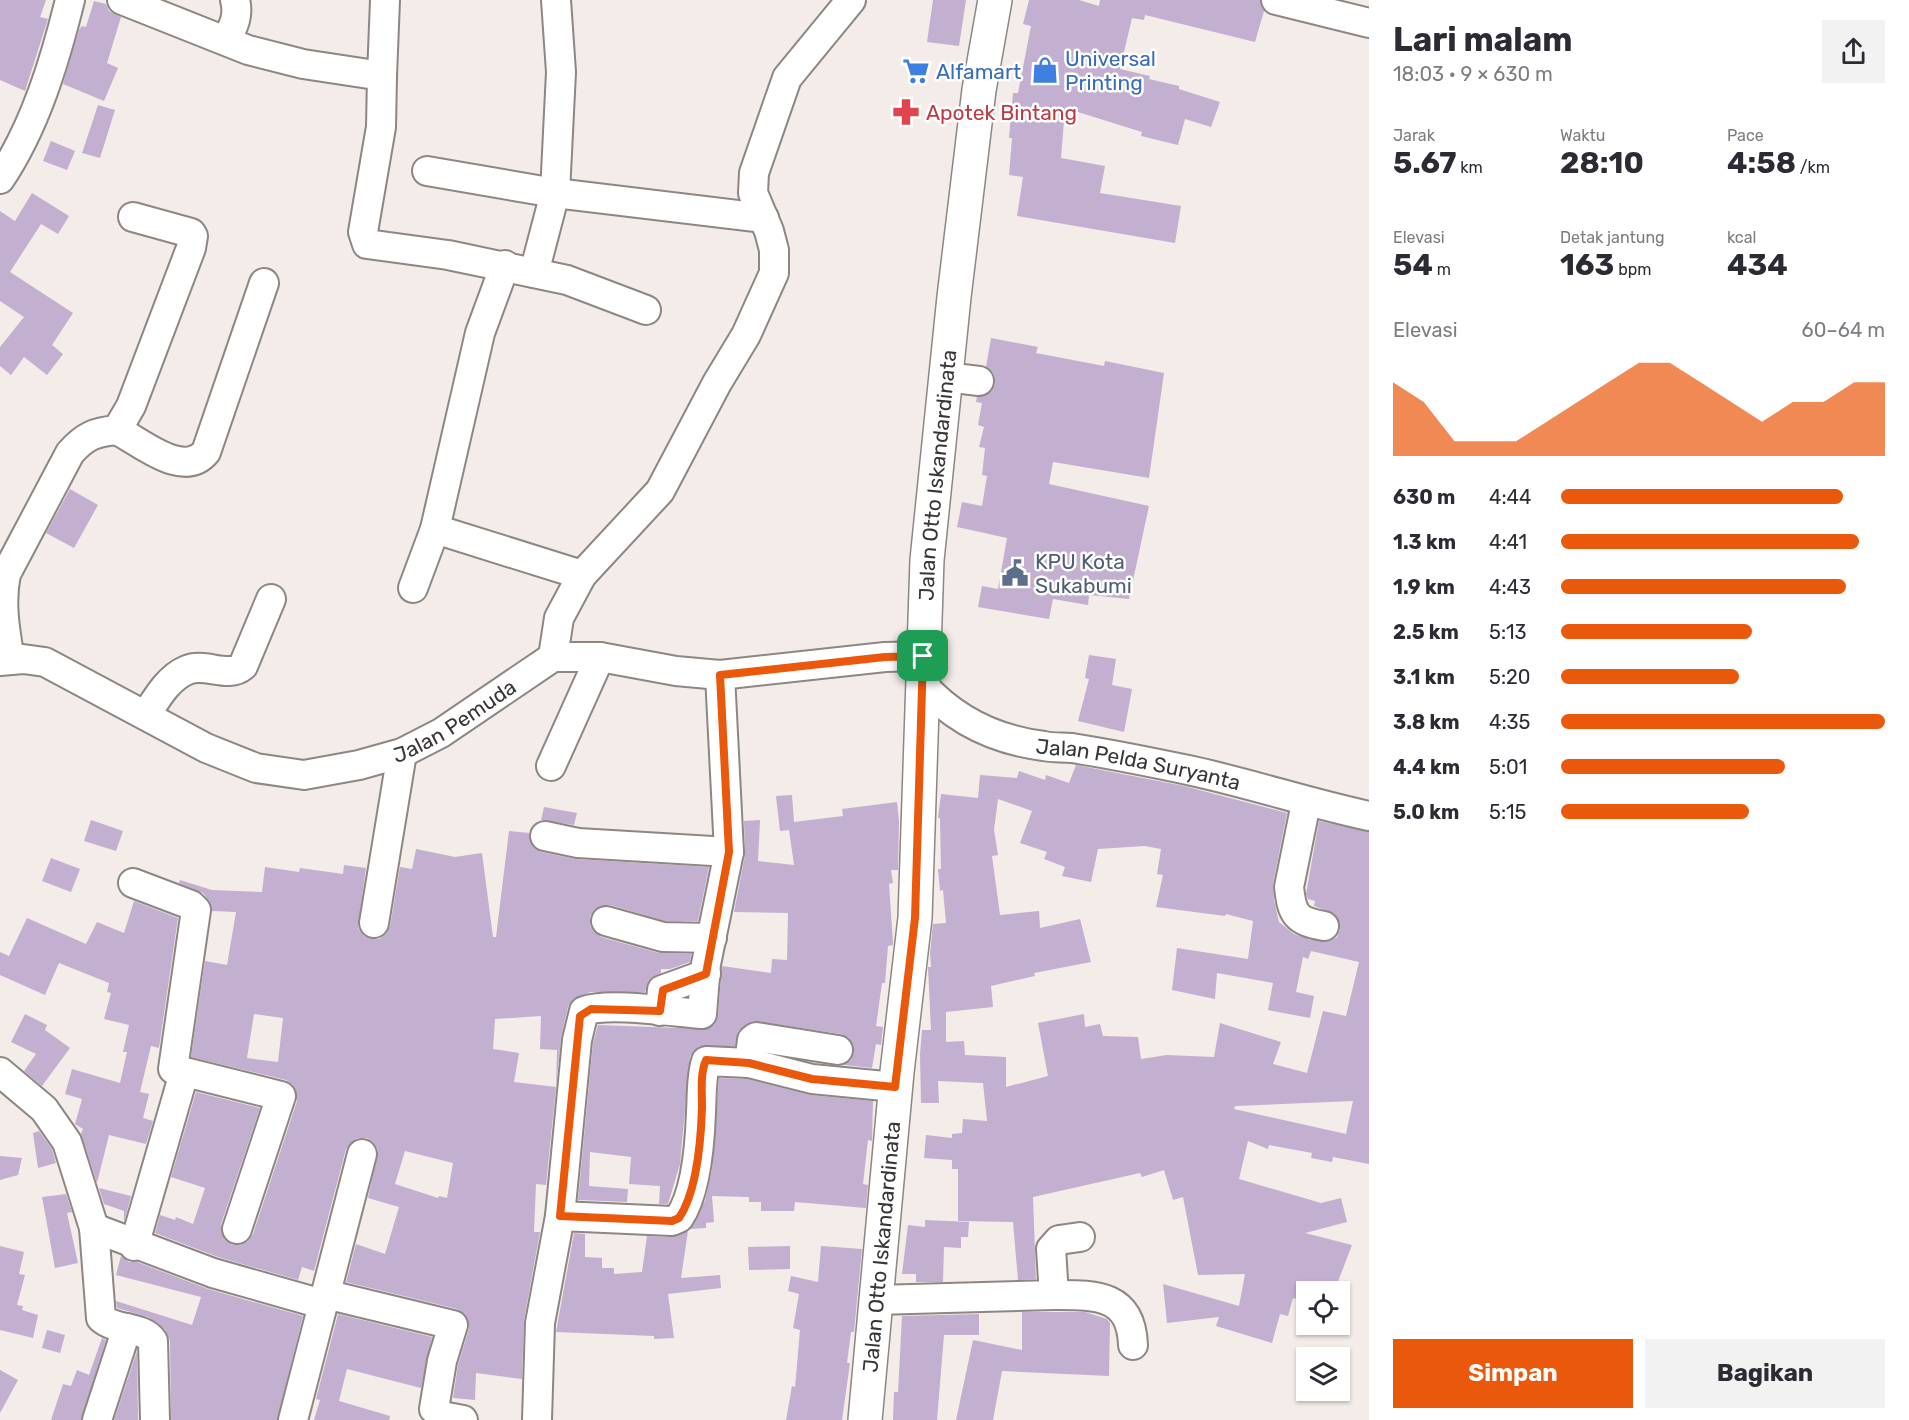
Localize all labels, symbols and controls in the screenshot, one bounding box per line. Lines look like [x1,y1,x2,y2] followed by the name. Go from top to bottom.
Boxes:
[1393,20,1572,59] text: Lari malam
[1822,20,1885,83] button: share
[1065,46,1156,95] place label: Universal Printing
[1030,55,1060,85] shop icon: Universal Printing
[901,56,931,86] supermarket icon: Alfamart
[936,59,1021,84] place label: Alfamart
[1393,62,1553,86] text: 18:03 · 9 × 630 m
[891,97,921,127] pharmacy icon: Apotek Bintang
[926,100,1077,125] place label: Apotek Bintang
[1393,126,1435,145] text: Jarak
[1560,126,1605,145] text: Waktu
[1727,126,1764,145] text: Pace
[1393,145,1456,181] text: 5.67
[1560,145,1644,181] text: 28:10
[1727,145,1796,181] text: 4:58
[1456,158,1483,177] text: km
[1796,158,1830,177] text: /km
[1393,228,1445,247] text: Elevasi
[1560,228,1665,247] text: Detak jantung
[1727,228,1756,247] text: kcal
[1393,247,1433,283] text: 54
[1560,247,1614,283] text: 163
[1727,247,1788,283] text: 434
[1433,260,1451,279] text: m
[1614,260,1651,279] text: bpm
[1393,318,1458,342] text: Elevasi
[1802,318,1885,342] text: 60–64 m
[913,348,961,601] street label: Jalan Otto Iskandardinata
[1393,485,1455,509] text: 630 m
[1489,485,1531,509] text: 4:44
[1393,530,1456,554] text: 1.3 km
[1489,530,1527,554] text: 4:41
[1035,549,1132,598] place label: KPU Kota Sukabumi
[1000,558,1030,588] public building icon: KPU Kota Sukabumi
[1393,575,1455,599] text: 1.9 km
[1489,575,1531,599] text: 4:43
[1393,620,1459,644] text: 2.5 km
[1489,620,1527,644] text: 5:13
[897,630,948,681] pin
[906,639,939,672] icon: arrive
[1393,665,1455,689] text: 3.1 km
[1489,665,1530,689] text: 5:20
[390,674,520,767] street label: Jalan Pemuda
[1393,710,1460,734] text: 3.8 km
[1489,710,1530,734] text: 4:35
[1035,733,1243,795] street label: Jalan Pelda Suryanta
[1393,755,1460,779] text: 4.4 km
[1489,755,1527,779] text: 5:01
[1393,800,1459,824] text: 5.0 km
[1489,800,1526,824] text: 5:15
[857,1120,905,1373] street label: Jalan Otto Iskandardinata
[1296,1281,1350,1401] map controls
[1296,1281,1350,1335] button: locate
[1393,1339,1633,1408] button: Simpan
[1645,1339,1885,1408] button: Bagikan
[1296,1347,1350,1401] button: layers

